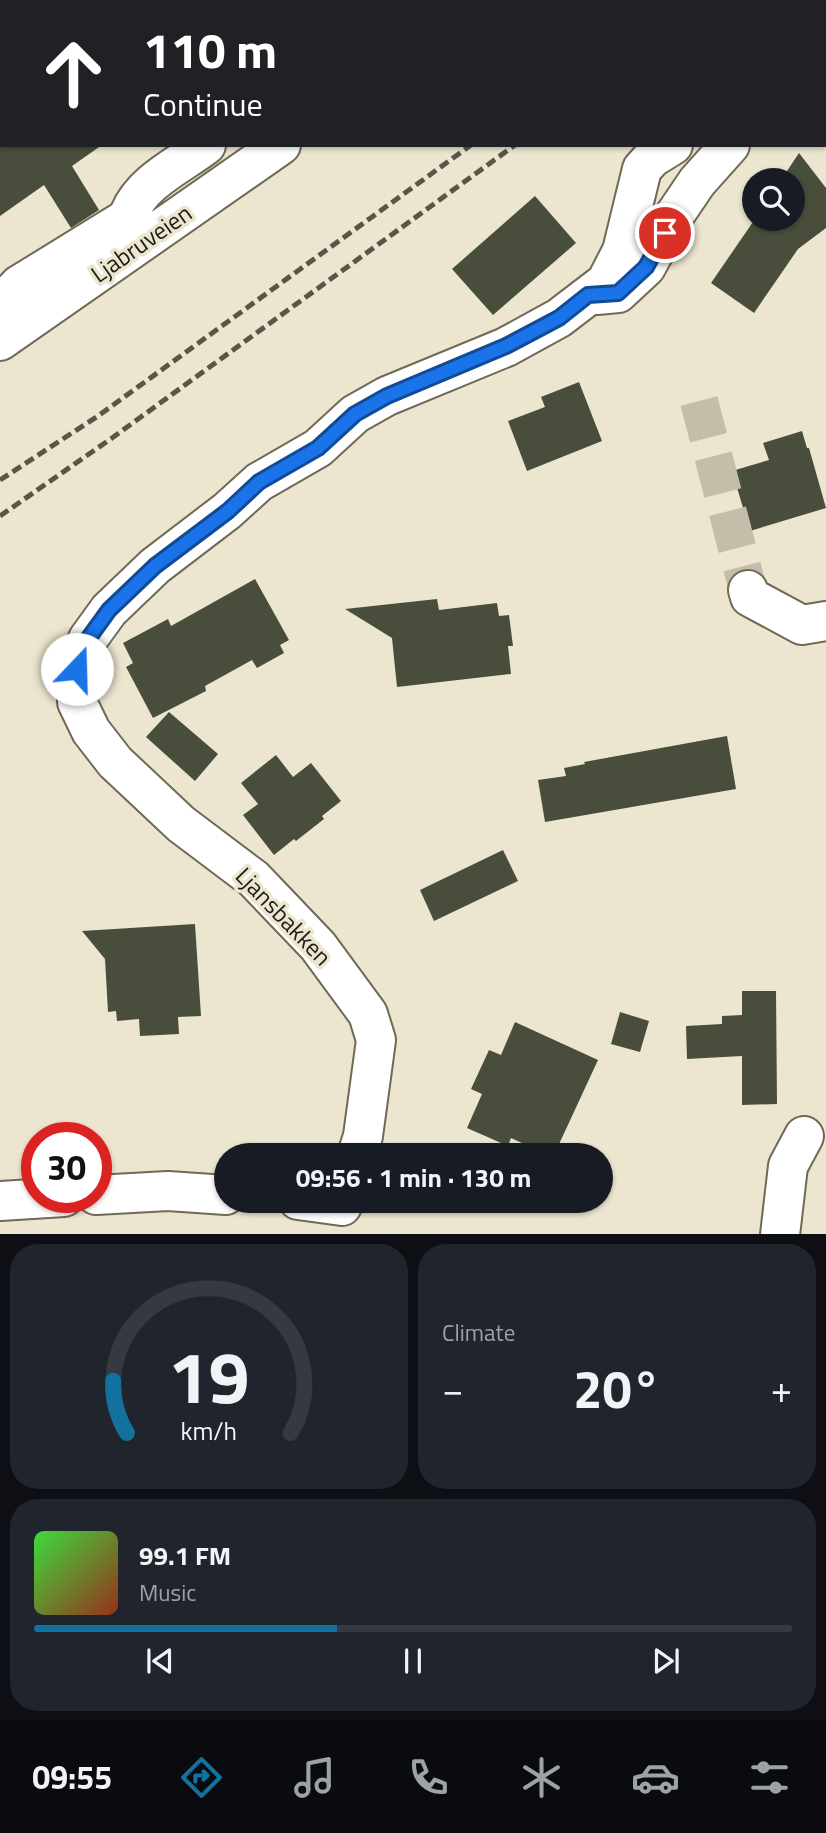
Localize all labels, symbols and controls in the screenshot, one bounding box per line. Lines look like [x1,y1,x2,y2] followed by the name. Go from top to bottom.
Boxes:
[143,12,277,87] text: 110 m
[28,28,119,119] icon: ahead
[143,80,263,128] text: Continue
[742,168,805,231] map controls
[742,168,805,231] button: search
[83,195,199,291] street label: Ljabruveien
[635,203,695,263] pin
[646,214,684,252] icon: arrive
[40,632,114,706] position arrow
[228,858,340,974] street label: Ljansbakken
[21,1122,112,1213] speed limit sign: 30
[296,1158,531,1197] text: 09:56 · 1 min · 130 m
[442,1315,515,1350] text: Climate
[168,1321,250,1431] text: 19
[573,1349,661,1428] text: 20°
[442,1360,463,1418] text: −
[771,1360,792,1418] text: +
[181,1411,237,1449] text: km/h
[139,1536,231,1575] text: 99.1 FM
[139,1575,196,1610] text: Music
[141,1642,179,1680] icon: previous
[394,1642,432,1680] icon: pause
[647,1642,685,1680] icon: next
[32,1753,112,1801] text: 09:55
[177,1753,226,1802] icon: directions
[290,1753,339,1802] icon: music
[404,1753,453,1802] icon: phone
[517,1753,566,1802] icon: climate
[631,1753,680,1802] icon: car
[745,1753,794,1802] icon: filters

